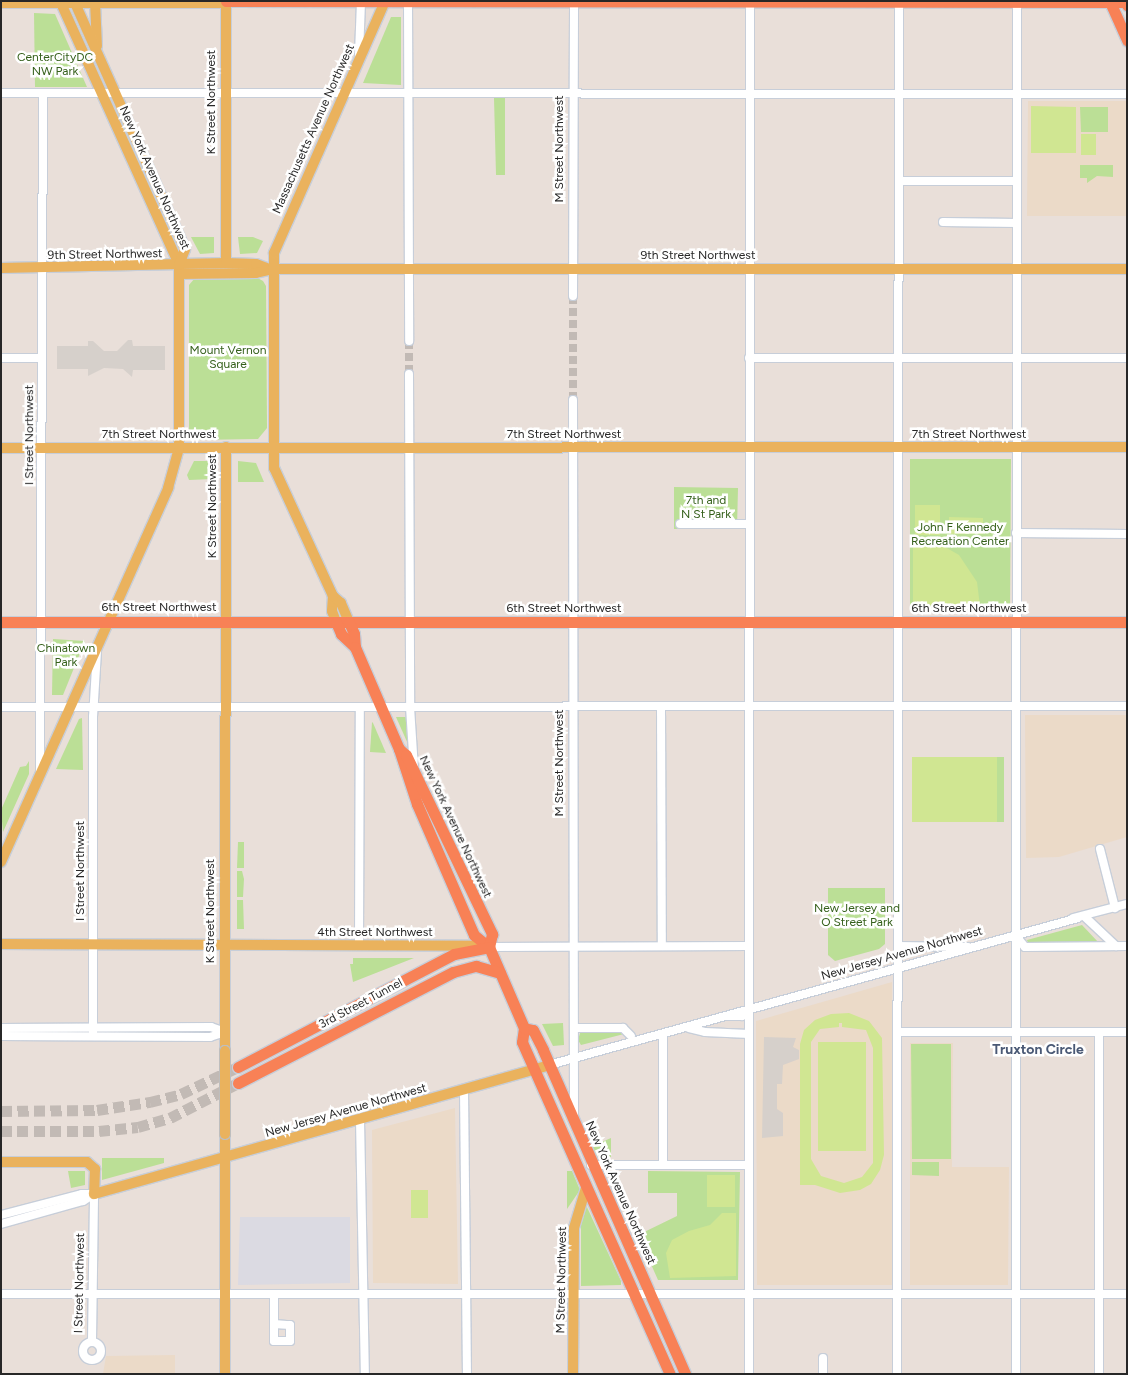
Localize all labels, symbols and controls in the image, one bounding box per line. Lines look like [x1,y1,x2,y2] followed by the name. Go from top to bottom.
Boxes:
[270,42,358,216] street label: Massachusetts Avenue Northwest
[205,50,219,154] street label: K Street Northwest
[17,51,93,79] park label: CenterCityDC NW Park
[553,95,567,203] street label: M Street Northwest
[116,104,192,252] street label: New York Avenue Northwest
[47,247,163,263] street label: 9th Street Northwest
[641,249,755,263] street label: 9th Street Northwest
[190,344,266,372] park label: Mount Vernon Square
[23,385,37,485] street label: I Street Northwest
[102,428,216,442] street label: 7th Street Northwest
[507,428,621,442] street label: 7th Street Northwest
[912,428,1026,442] street label: 7th Street Northwest
[206,454,220,558] street label: K Street Northwest
[681,494,731,522] park label: 7th and N St Park
[911,521,1009,549] park label: John F Kennedy Recreation Center
[102,601,216,615] street label: 6th Street Northwest
[507,602,621,616] street label: 6th Street Northwest
[912,602,1026,616] street label: 6th Street Northwest
[37,642,95,670] park label: Chinatown Park
[553,709,567,817] street label: M Street Northwest
[416,754,494,900] street label: New York Avenue Northwest
[74,821,88,921] street label: I Street Northwest
[204,859,218,963] street label: K Street Northwest
[814,902,900,930] park label: New Jersey and O Street Park
[820,924,984,984] street label: New Jersey Avenue Northwest
[317,926,433,940] street label: 4th Street Northwest
[317,976,405,1032] street label: 3rd Street Tunnel
[992,1042,1084,1058] district label: Truxton Circle
[264,1081,428,1141] street label: New Jersey Avenue Northwest
[582,1119,658,1267] street label: New York Avenue Northwest
[554,1226,570,1334] street label: M Street Northwest
[72,1233,88,1333] street label: I Street Northwest

